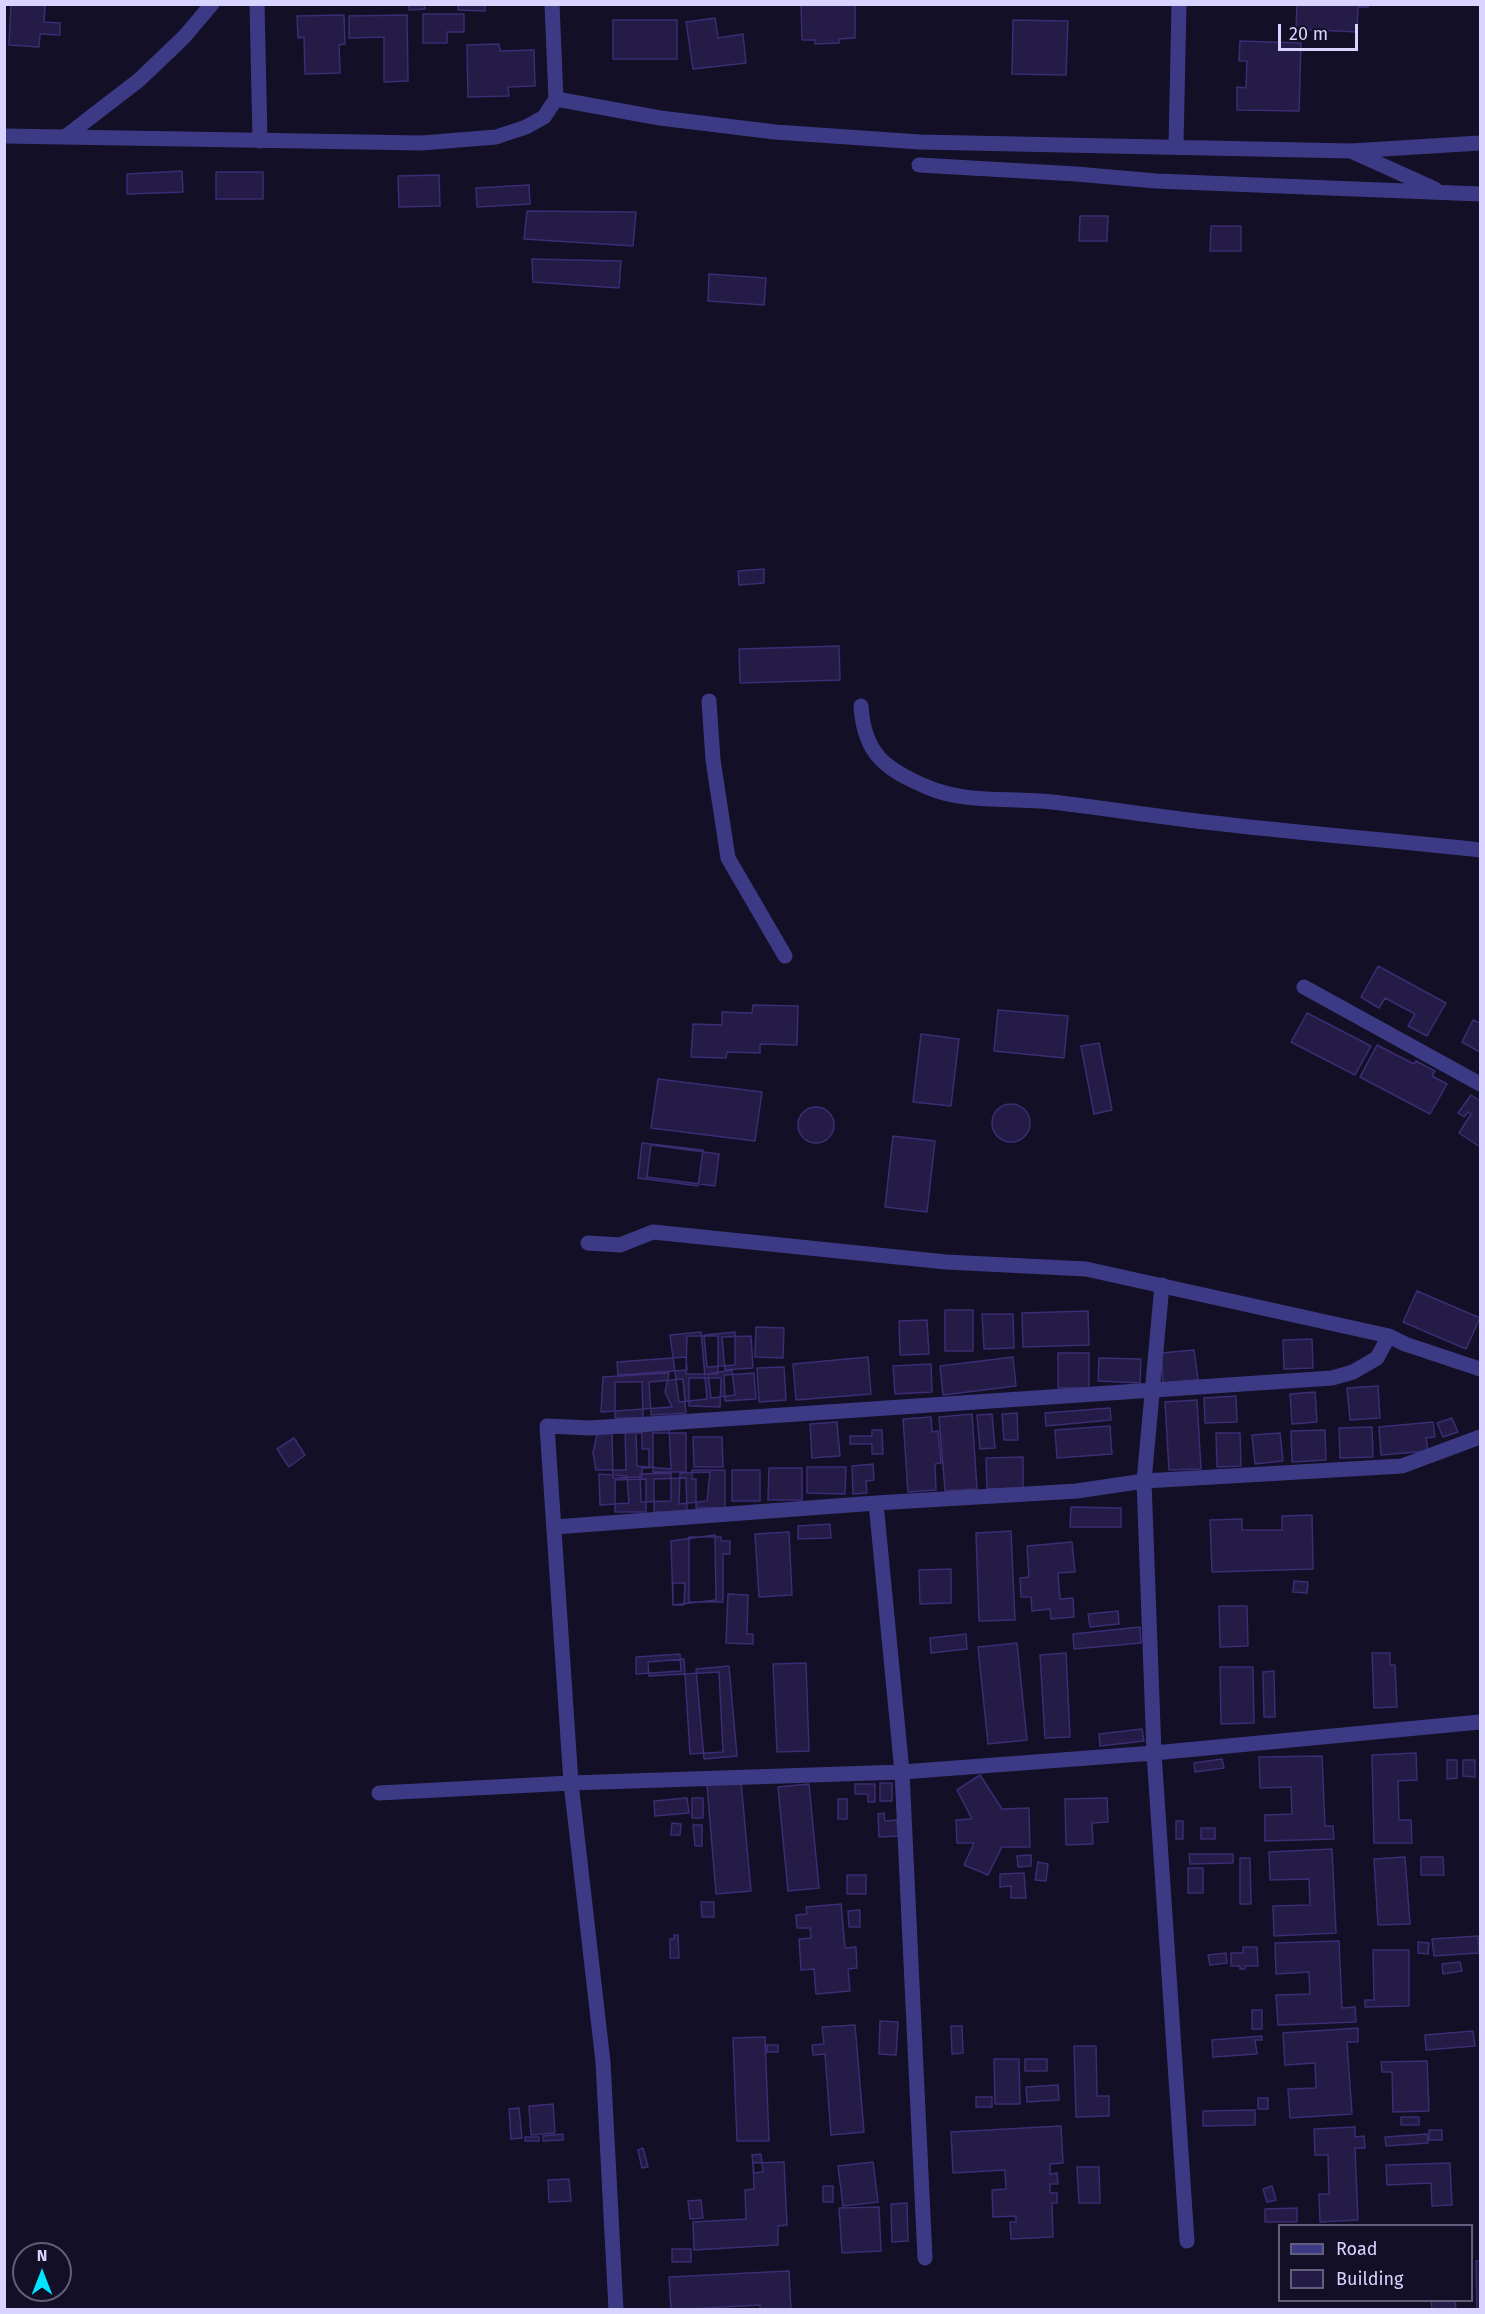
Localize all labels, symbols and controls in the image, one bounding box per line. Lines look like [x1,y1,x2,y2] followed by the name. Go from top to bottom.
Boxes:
[1281,12,1360,50] scale bar
[1289,23,1328,45] text: 20 m
[1278,2224,1473,2302] legend
[1336,2238,1378,2260] text: Road
[12,2242,72,2302] north arrow
[37,2246,47,2265] text: N
[1336,2268,1403,2290] text: Building

